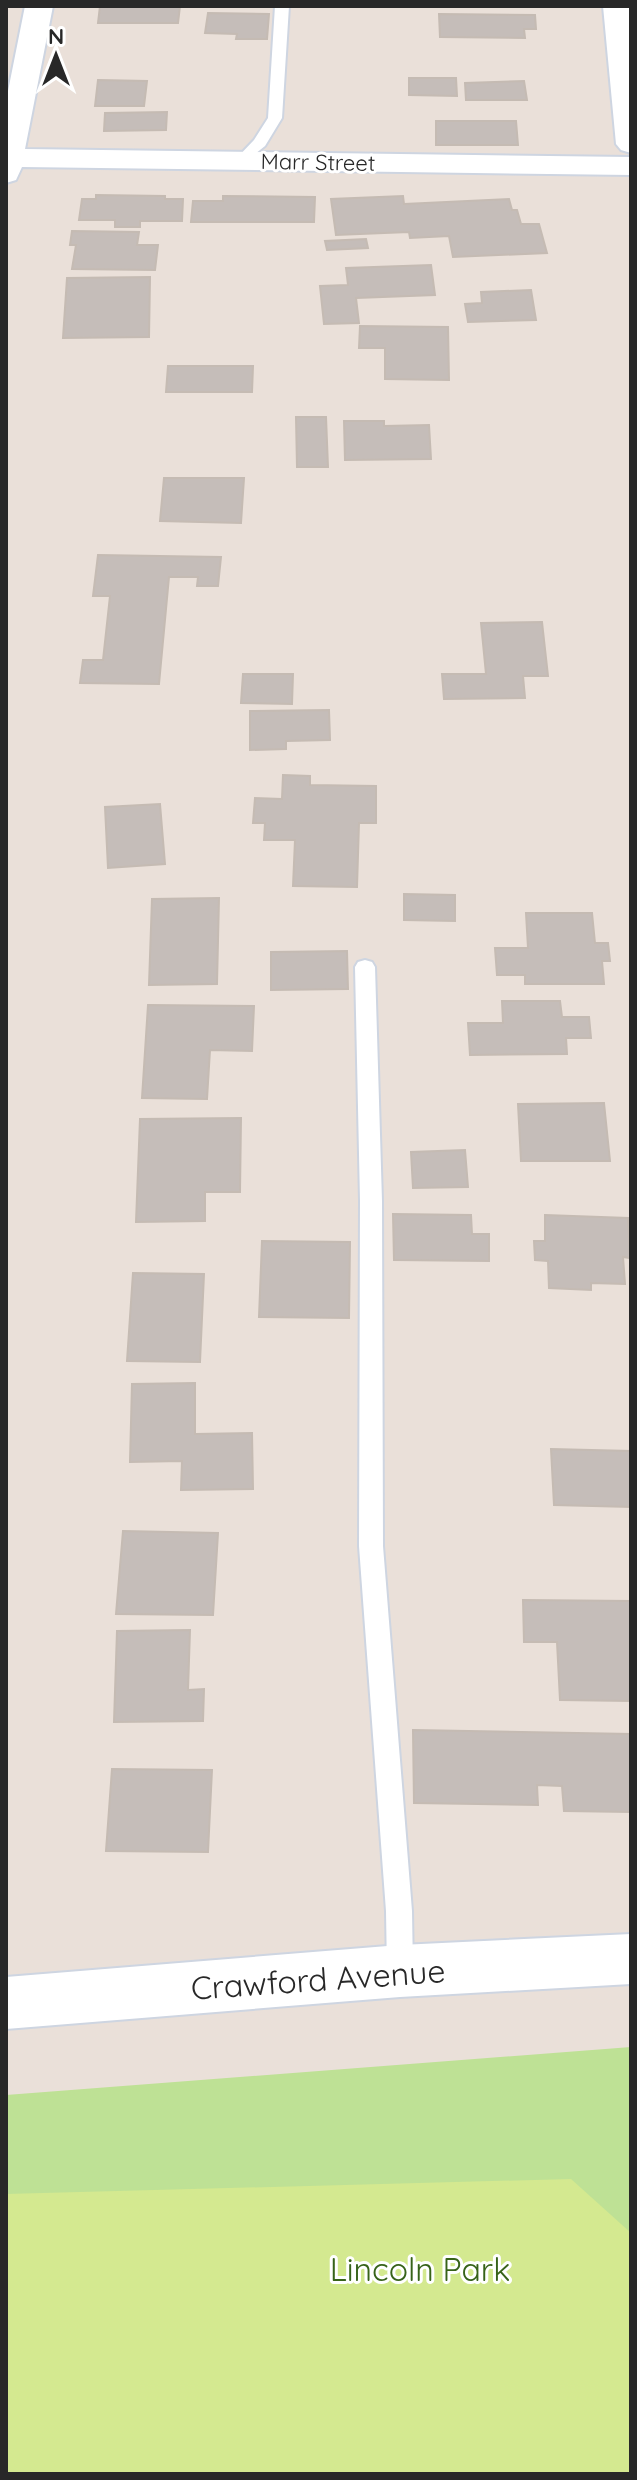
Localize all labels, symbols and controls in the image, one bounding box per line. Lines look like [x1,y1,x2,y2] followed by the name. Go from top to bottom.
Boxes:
[16,16,96,96] north arrow
[48,22,64,50] text: N
[260,147,376,177] street label: Marr Street
[189,1950,447,2008] street label: Crawford Avenue
[330,2249,510,2289] park label: Lincoln Park

